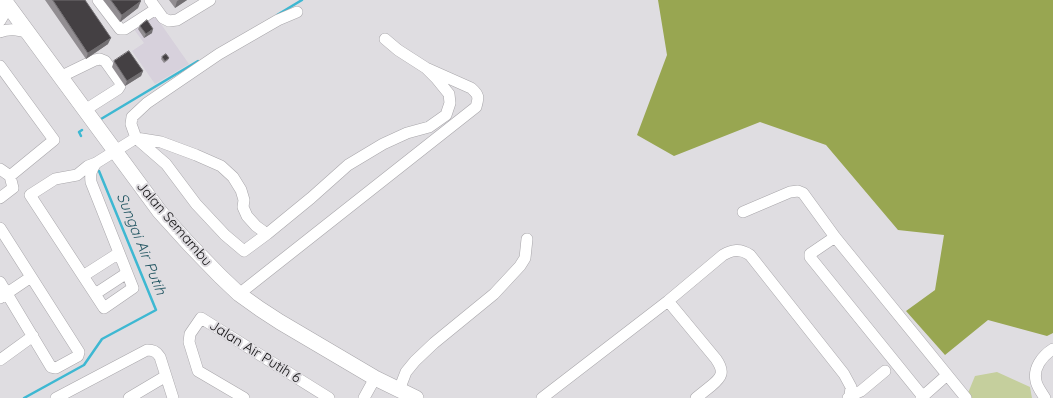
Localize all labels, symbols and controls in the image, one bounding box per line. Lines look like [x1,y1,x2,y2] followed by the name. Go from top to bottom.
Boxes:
[133,178,215,270] street label: Jalan Semambu
[112,190,170,298] water label: Sungai Air Putih
[206,317,304,387] street label: Jalan Air Putih 6

